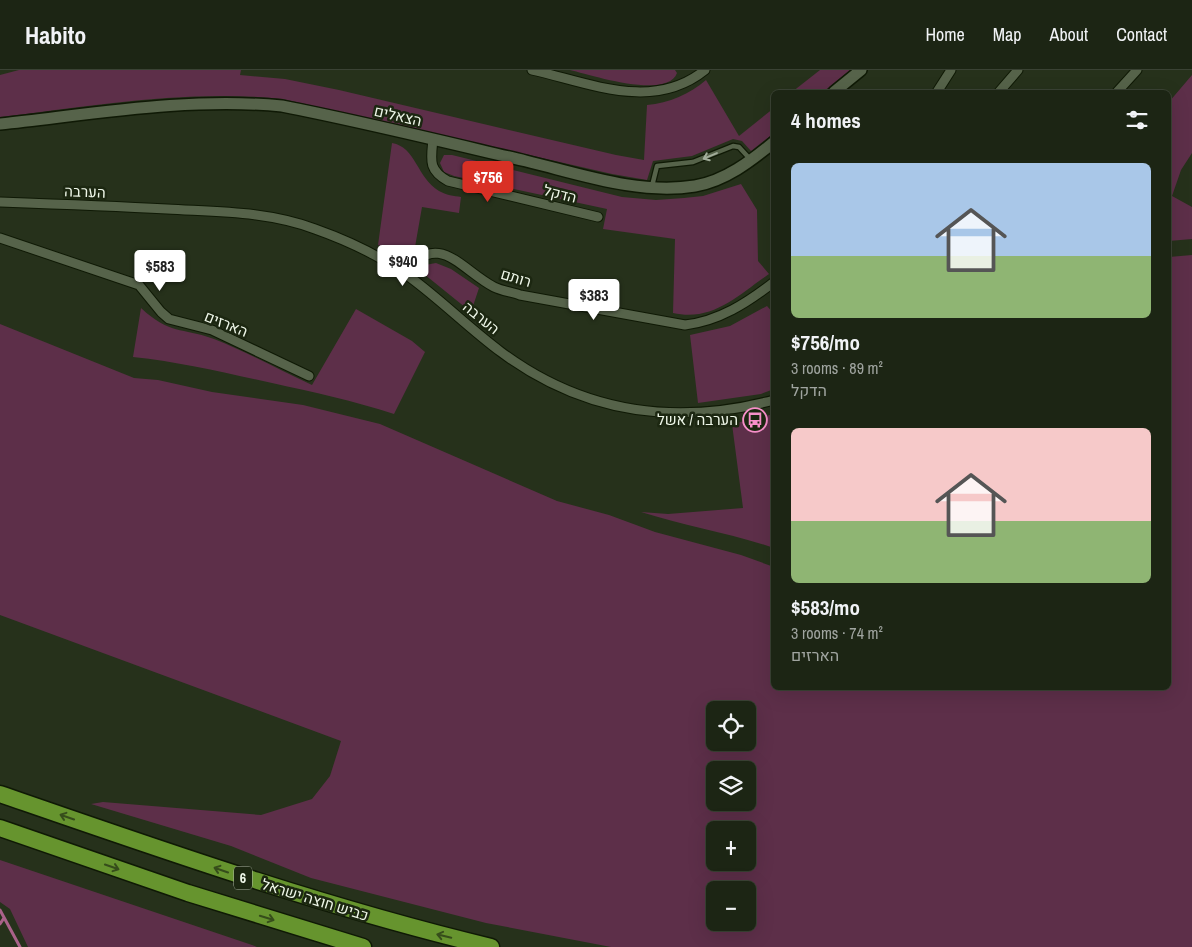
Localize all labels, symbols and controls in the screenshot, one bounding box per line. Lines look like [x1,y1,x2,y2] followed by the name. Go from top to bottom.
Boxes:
[25,19,86,51] text: Habito
[925,22,965,47] text: Home
[993,22,1022,47] text: Map
[1050,22,1088,47] text: About
[1116,22,1167,47] text: Contact
[372,100,424,131] street label: הצאלים
[791,106,861,135] text: 4 homes
[1123,106,1151,134] icon: filters
[703,151,718,161] one-way arrow
[458,160,518,203] pin: $756
[473,166,503,188] text: $756
[541,179,579,208] street label: הדקל
[64,180,106,203] street label: הערבה
[926,195,1016,285] icon: home
[373,244,433,287] pin: $940
[130,250,190,292] pin: $583
[388,250,418,272] text: $940
[145,255,175,277] text: $583
[498,263,534,292] street label: רותם
[564,278,624,321] pin: $383
[579,284,609,306] text: $383
[459,296,504,339] street label: הערבה
[201,305,251,342] street label: הארזים
[791,328,860,357] text: $756/mo
[791,357,883,379] text: 3 rooms · 89 m²
[791,379,827,401] text: הדקל
[742,407,768,433] bus stop icon: הערבה / אשל
[657,409,738,430] place label: הערבה / אשל
[926,460,1016,550] icon: home
[791,593,860,622] text: $583/mo
[791,622,883,644] text: 3 rooms · 74 m²
[791,644,839,666] text: הארזים
[706,701,756,931] map controls
[706,701,756,751] button: locate
[706,761,756,811] button: layers
[59,812,75,822] one-way arrow
[706,821,756,871] button: +
[104,862,120,872] one-way arrow
[213,865,229,874] one-way arrow
[234,866,252,890] road number: 6
[259,873,371,926] street label: כביש חוצה ישראל
[706,881,756,931] button: −
[258,913,274,923] one-way arrow
[436,931,452,940] one-way arrow

